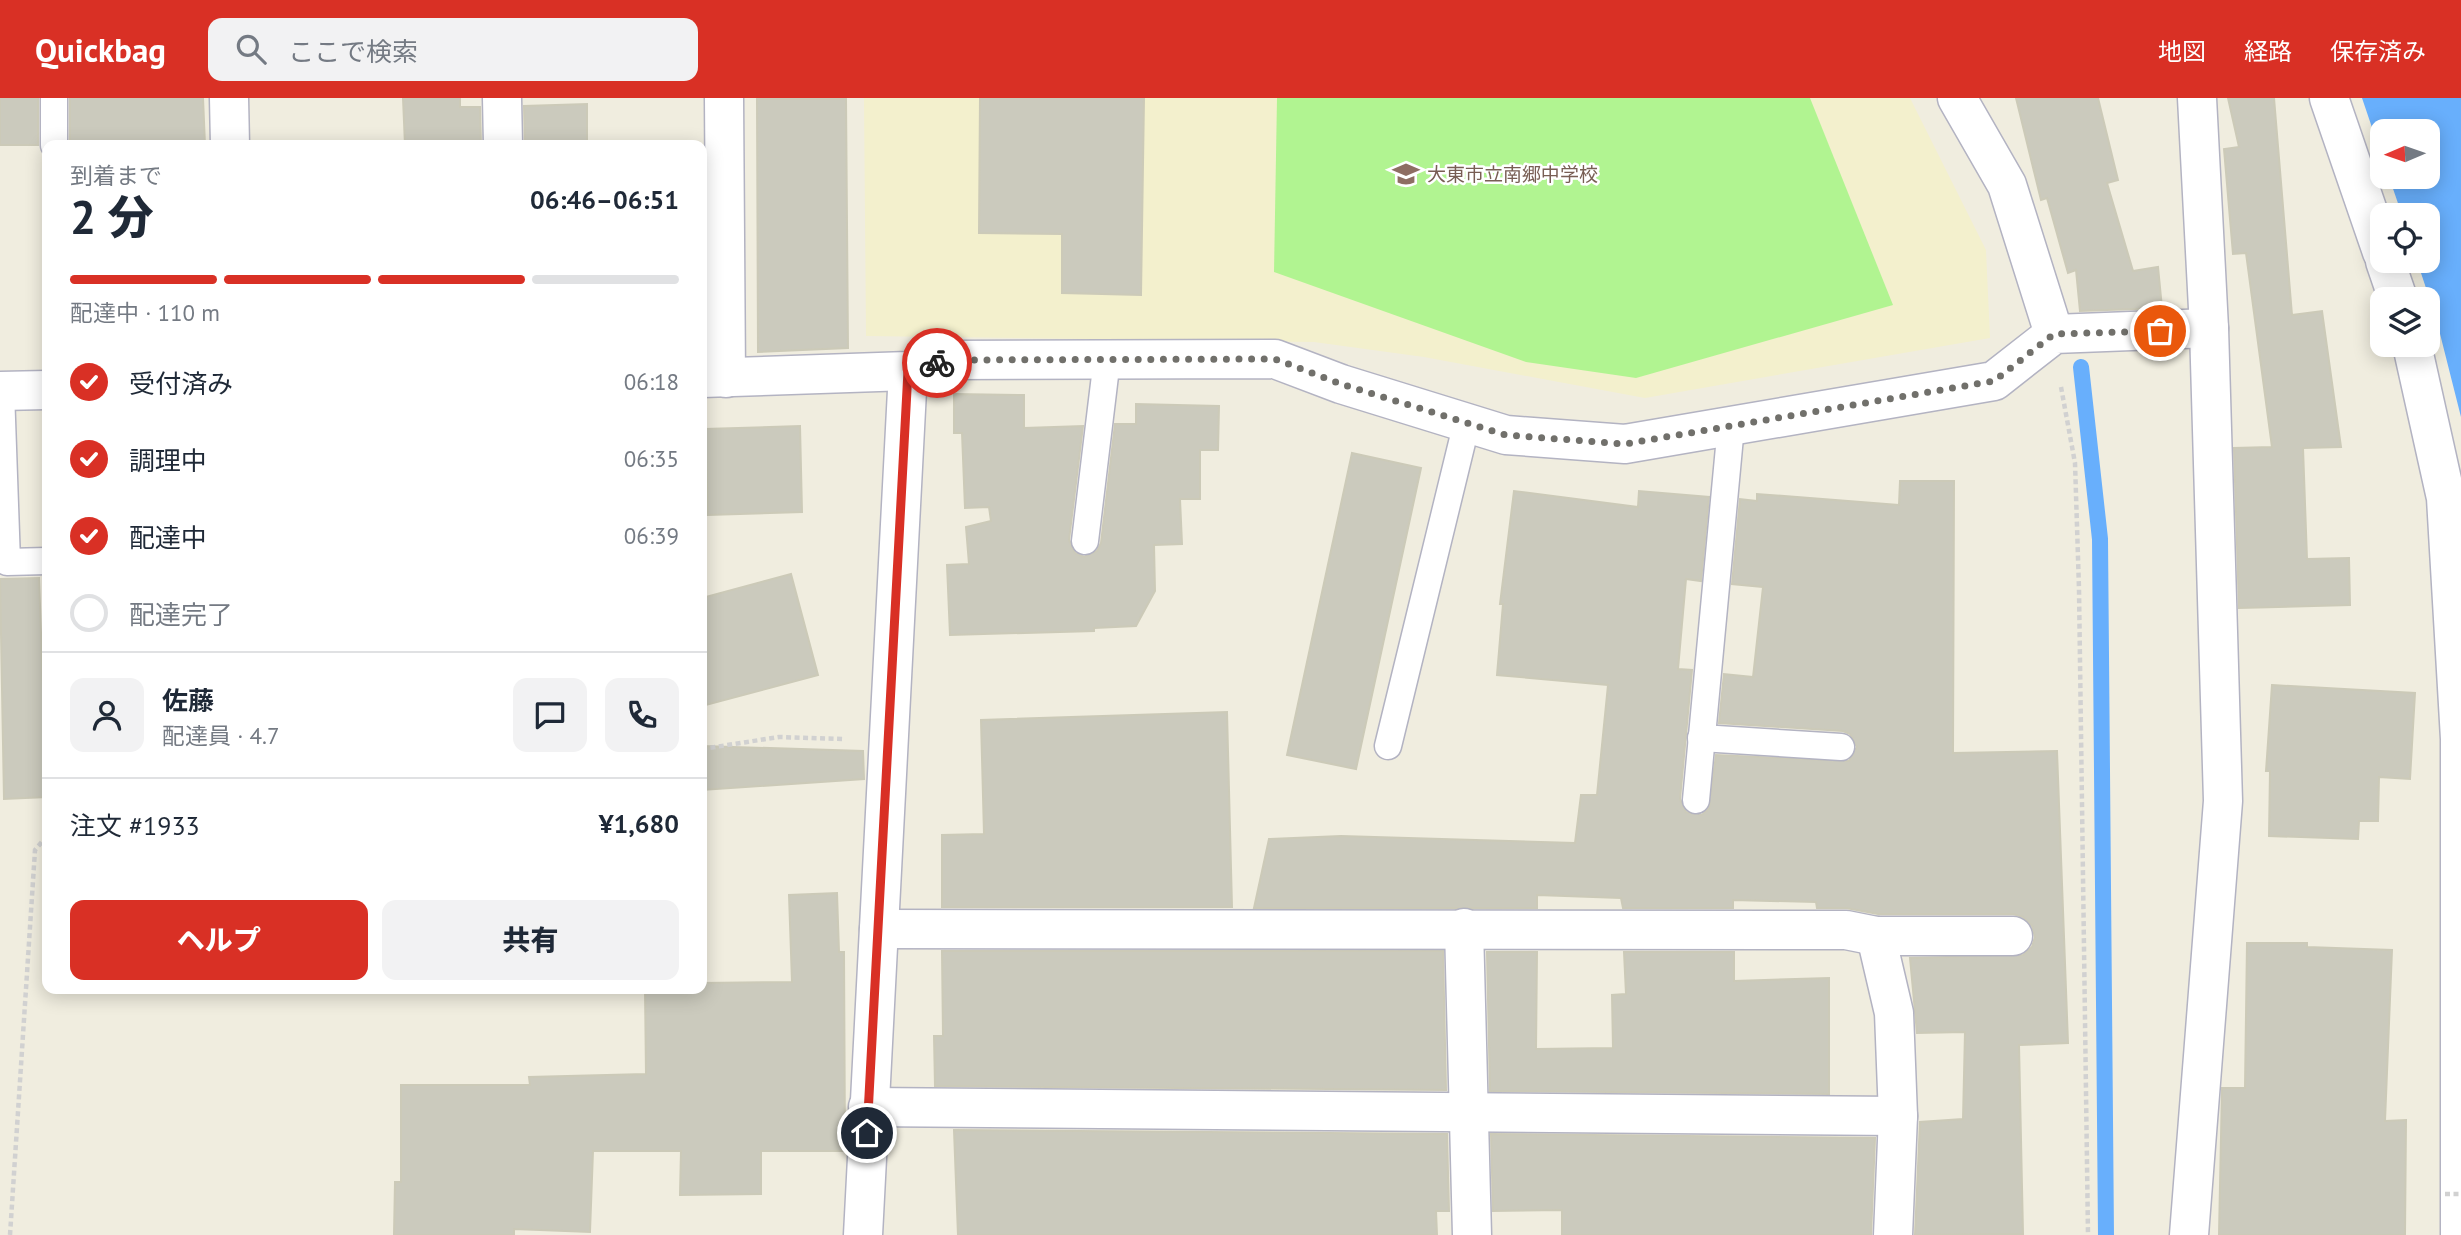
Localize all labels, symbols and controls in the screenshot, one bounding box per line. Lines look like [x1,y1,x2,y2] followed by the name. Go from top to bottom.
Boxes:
[208,18,698,81] search box
[35,28,166,71] text: Quickbag
[232,30,270,68] icon: search
[288,35,418,68] text: ここで検索
[2158,36,2206,67] text: 地図
[2244,36,2292,67] text: 経路
[2330,36,2426,67] text: 保存済み
[2370,119,2440,189] north arrow
[2370,119,2440,357] map controls
[1391,159,1421,189] school or university icon: 大東市立南郷中学校
[70,161,162,190] text: 到着まで
[1427,162,1598,186] place label: 大東市立南郷中学校
[530,183,679,216] text: 06:46–06:51
[70,187,154,247] text: 2 分
[2370,203,2440,273] button: locate
[2370,287,2440,357] button: layers
[70,298,220,327] text: 配達中 · 110 m
[2130,301,2190,361] pin
[2141,312,2179,350] icon: bag
[902,328,972,398] courier
[918,344,956,382] icon: bike
[70,363,108,401] icon: check
[129,367,233,400] text: 受付済み
[624,367,679,396] text: 06:18
[70,440,108,478] icon: check
[129,444,207,477] text: 調理中
[624,444,679,473] text: 06:35
[70,517,108,555] icon: check
[129,521,207,554] text: 配達中
[624,521,679,550] text: 06:39
[129,598,233,631] text: 配達完了
[70,678,144,752] button: person
[513,678,587,752] button: chat
[605,678,679,752] button: phone
[162,684,214,717] text: 佐藤
[162,721,279,750] text: 配達員 · 4.7
[599,807,679,840] text: ¥1,680
[70,809,200,842] text: 注文 #1933
[70,900,368,980] button: ヘルプ
[382,900,679,980] button: 共有
[837,1103,897,1163] pin
[848,1114,886,1152] icon: home

